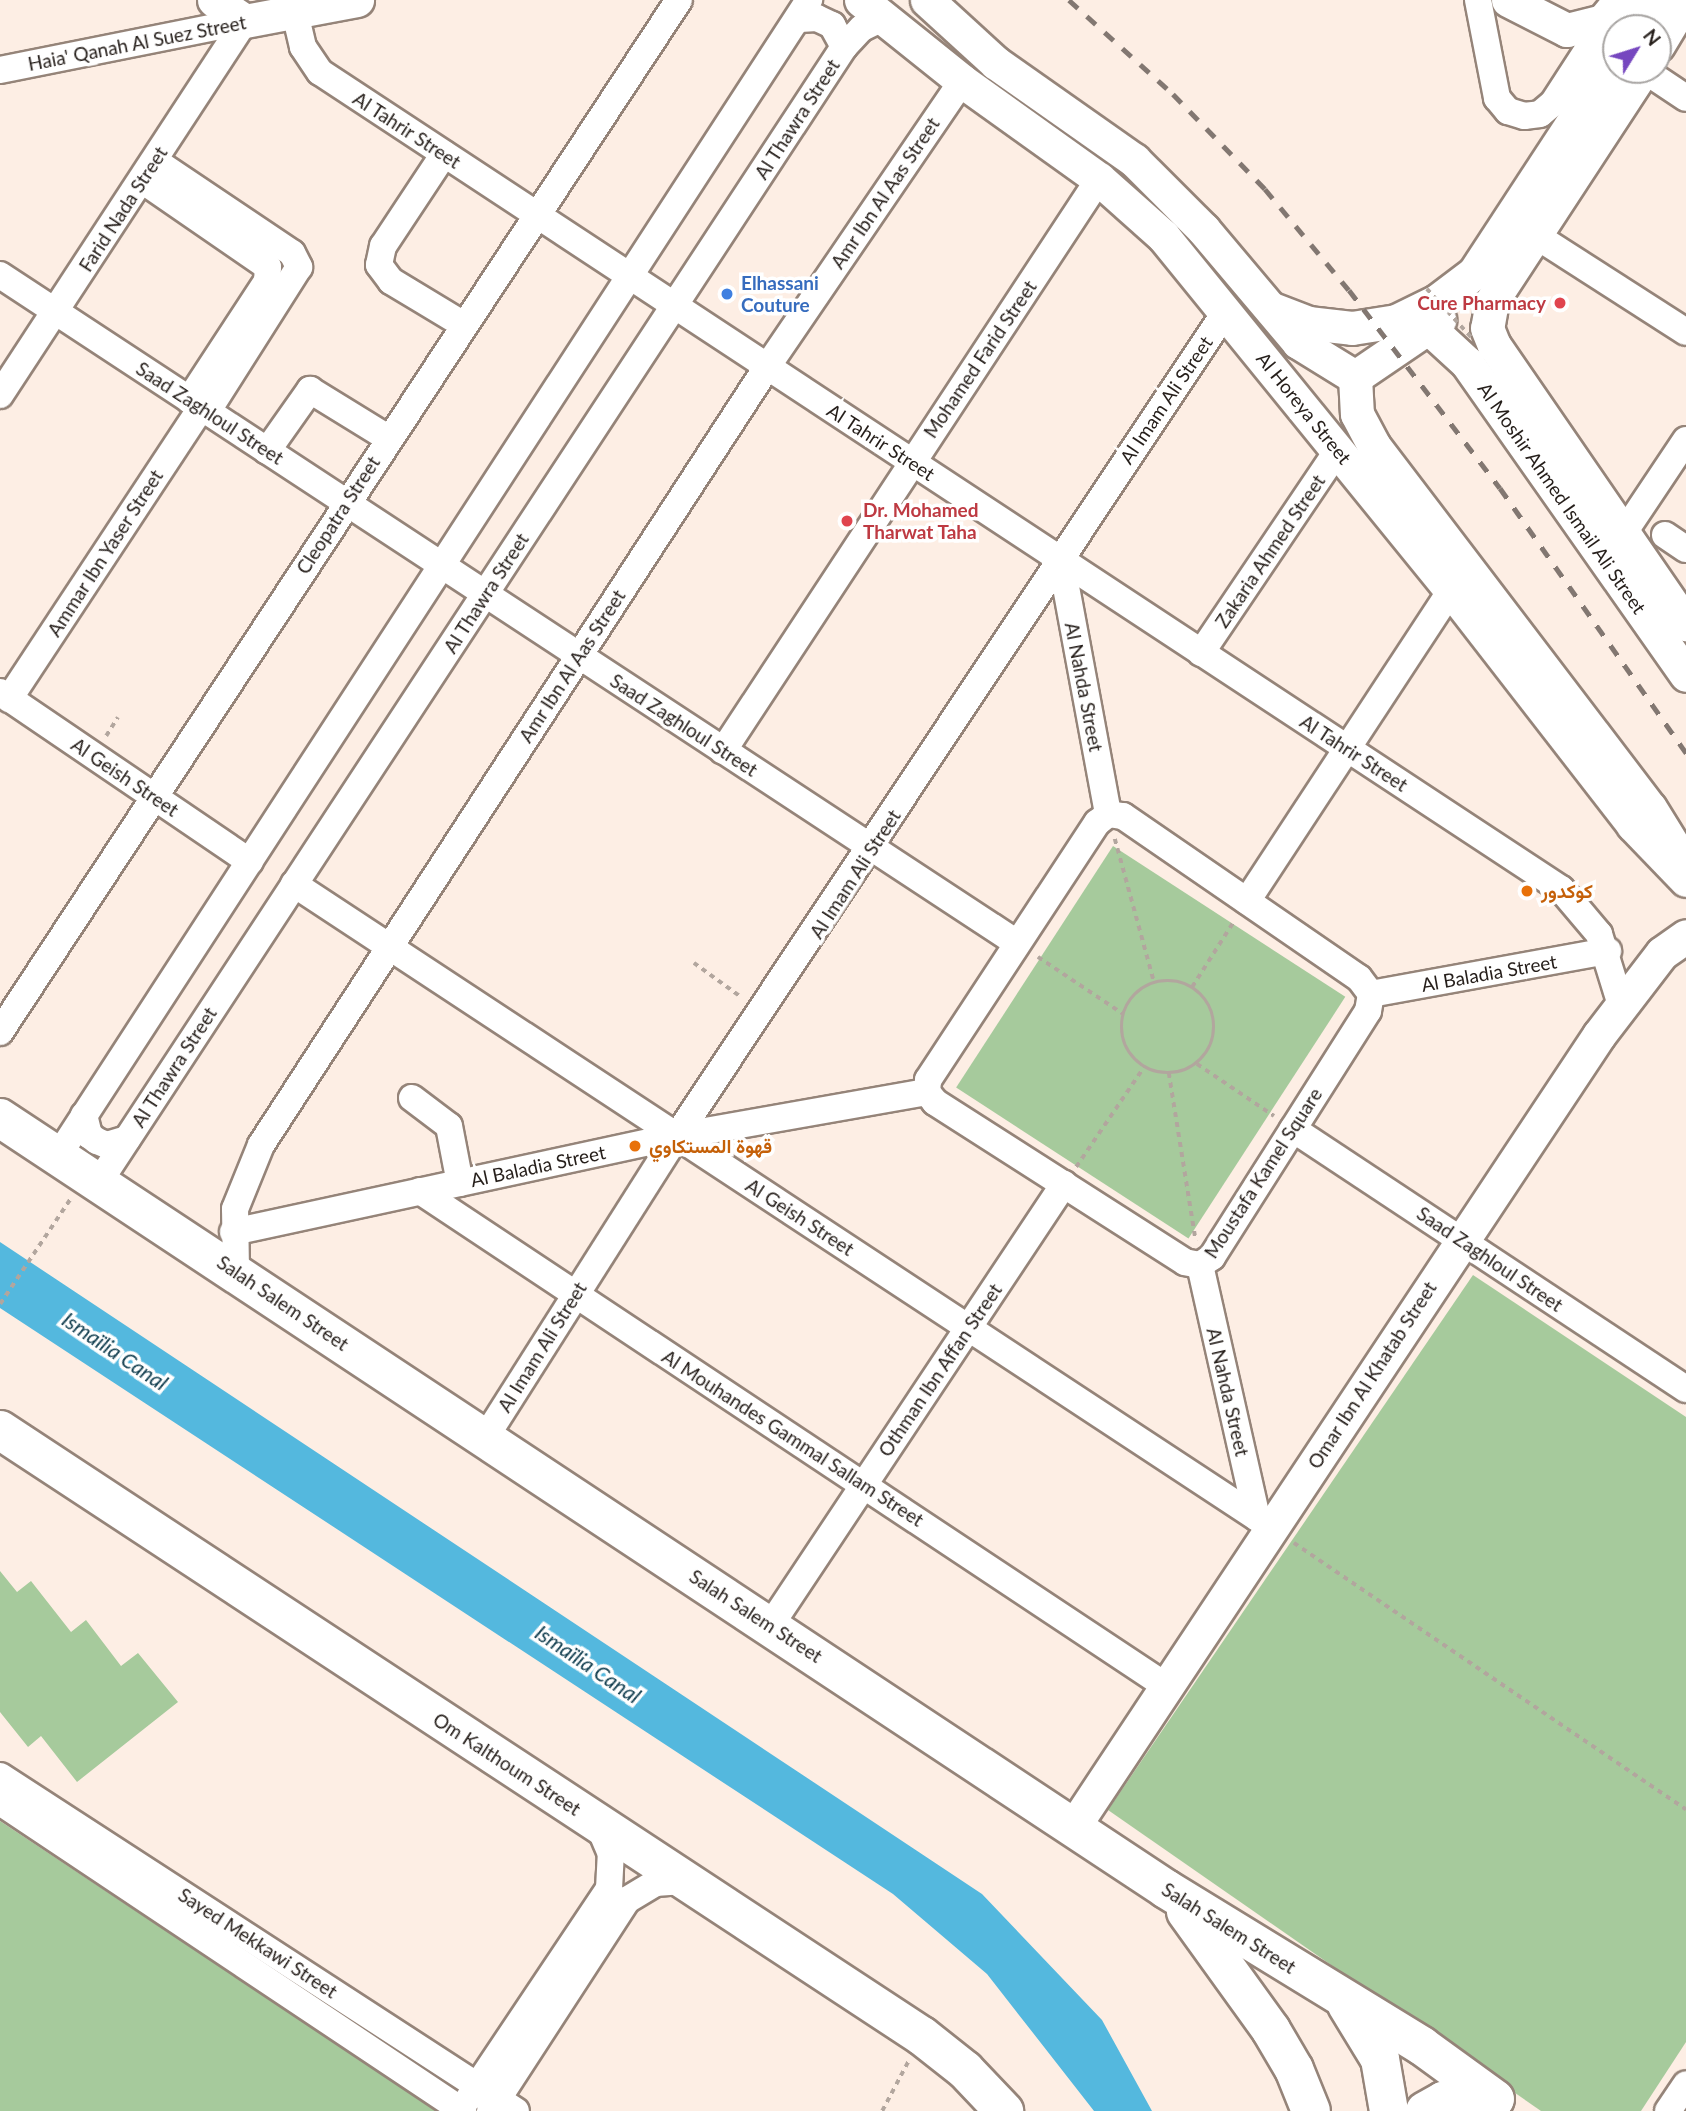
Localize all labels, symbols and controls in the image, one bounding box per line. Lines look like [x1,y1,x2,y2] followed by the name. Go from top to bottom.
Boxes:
[26,11,248,75] street label: Haia' Qanah Al Suez Street
[1602,14,1672,84] north arrow
[1639,24,1666,50] text: N
[750,54,844,184] street label: Al Thawra Street
[349,87,465,173] street label: Al Tahrir Street
[825,112,945,274] street label: Amr Ibn Al Aas Street
[74,142,172,276] street label: Farid Nada Street
[741,272,819,316] place label: Elhassani Couture
[919,276,1041,442] street label: Mohamed Farid Street
[719,286,735,302] marker: Elhassani Couture
[1417,292,1546,314] place label: Cure Pharmacy
[1552,295,1568,311] marker: Cure Pharmacy
[1115,332,1217,468] street label: Al Imam Ali Street
[1252,347,1356,469] street label: Al Horeya Street
[132,357,288,469] street label: Saad Zaghloul Street
[1473,377,1651,619] street label: Al Moshir Ahmed Ismail Ali Street
[823,399,939,485] street label: Al Tahrir Street
[291,452,385,578] street label: Cleopatra Street
[42,465,168,641] street label: Ammar Ibn Yaser Street
[1210,470,1330,632] street label: Zakaria Ahmed Street
[863,499,979,543] place label: Dr. Mohamed Tharwat Taha
[837,511,857,531] marker: Dr. Mohamed Tharwat Taha
[439,528,533,658] street label: Al Thawra Street
[514,585,630,747] street label: Amr Ibn Al Aas Street
[1060,620,1108,754] street label: Al Nahda Street
[606,669,762,781] street label: Saad Zaghloul Street
[1296,710,1412,796] street label: Al Tahrir Street
[67,733,183,821] street label: Al Geish Street
[805,805,905,943] street label: Al Imam Ali Street
[1541,880,1593,902] place label: كوكدور
[1519,883,1535,899] marker: كوكدور
[1419,950,1559,996] street label: Al Baladia Street
[127,1002,221,1132] street label: Al Thawra Street
[1199,1084,1327,1262] street label: Moustafa Kamel Square
[649,1135,772,1157] place label: قهوة المستكاوي
[627,1138,643,1154] marker: قهوة المستكاوي
[469,1141,607,1191] street label: Al Baladia Street
[742,1174,858,1260] street label: Al Geish Street
[1413,1202,1567,1316] street label: Saad Zaghloul Street
[213,1251,353,1355] street label: Salah Salem Street
[493,1277,591,1417] street label: Al Imam Ali Street
[1303,1277,1441,1473] street label: Omar Ibn Al Khatab Street
[873,1279,1007,1461] street label: Othman Ibn Affan Street
[58,1307,172,1395] water label: Ismaïlia Canal
[1202,1325,1254,1459] street label: Al Nahda Street
[658,1345,928,1531] street label: Al Mouhandes Gammal Sallam Street
[685,1565,827,1667] street label: Salah Salem Street
[531,1620,645,1708] water label: Ismaïlia Canal
[429,1708,585,1820] street label: Om Kalthoum Street
[1158,1878,1300,1978] street label: Salah Salem Street
[174,1883,342,2003] street label: Sayed Mekkawi Street

